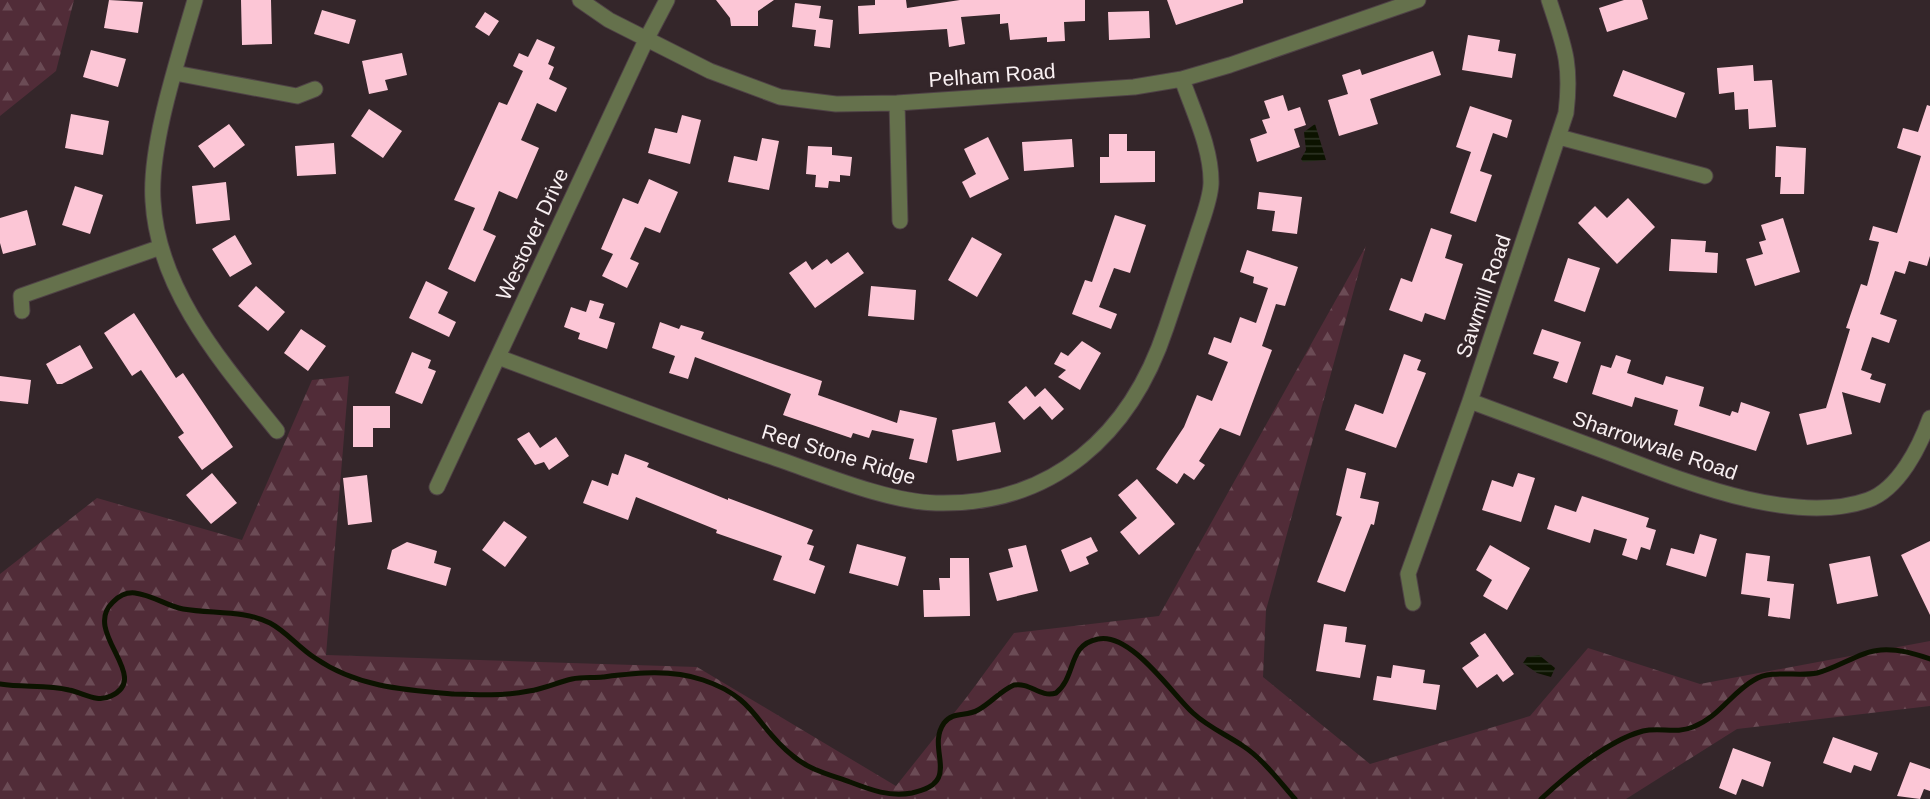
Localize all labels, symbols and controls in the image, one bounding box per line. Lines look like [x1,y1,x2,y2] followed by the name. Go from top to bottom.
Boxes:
[928,59,1056,91] street label: Pelham Road
[491,164,573,304] street label: Westover Drive
[1451,232,1515,360] street label: Sawmill Road
[1570,406,1740,484] street label: Sharrowvale Road
[759,420,919,488] street label: Red Stone Ridge

